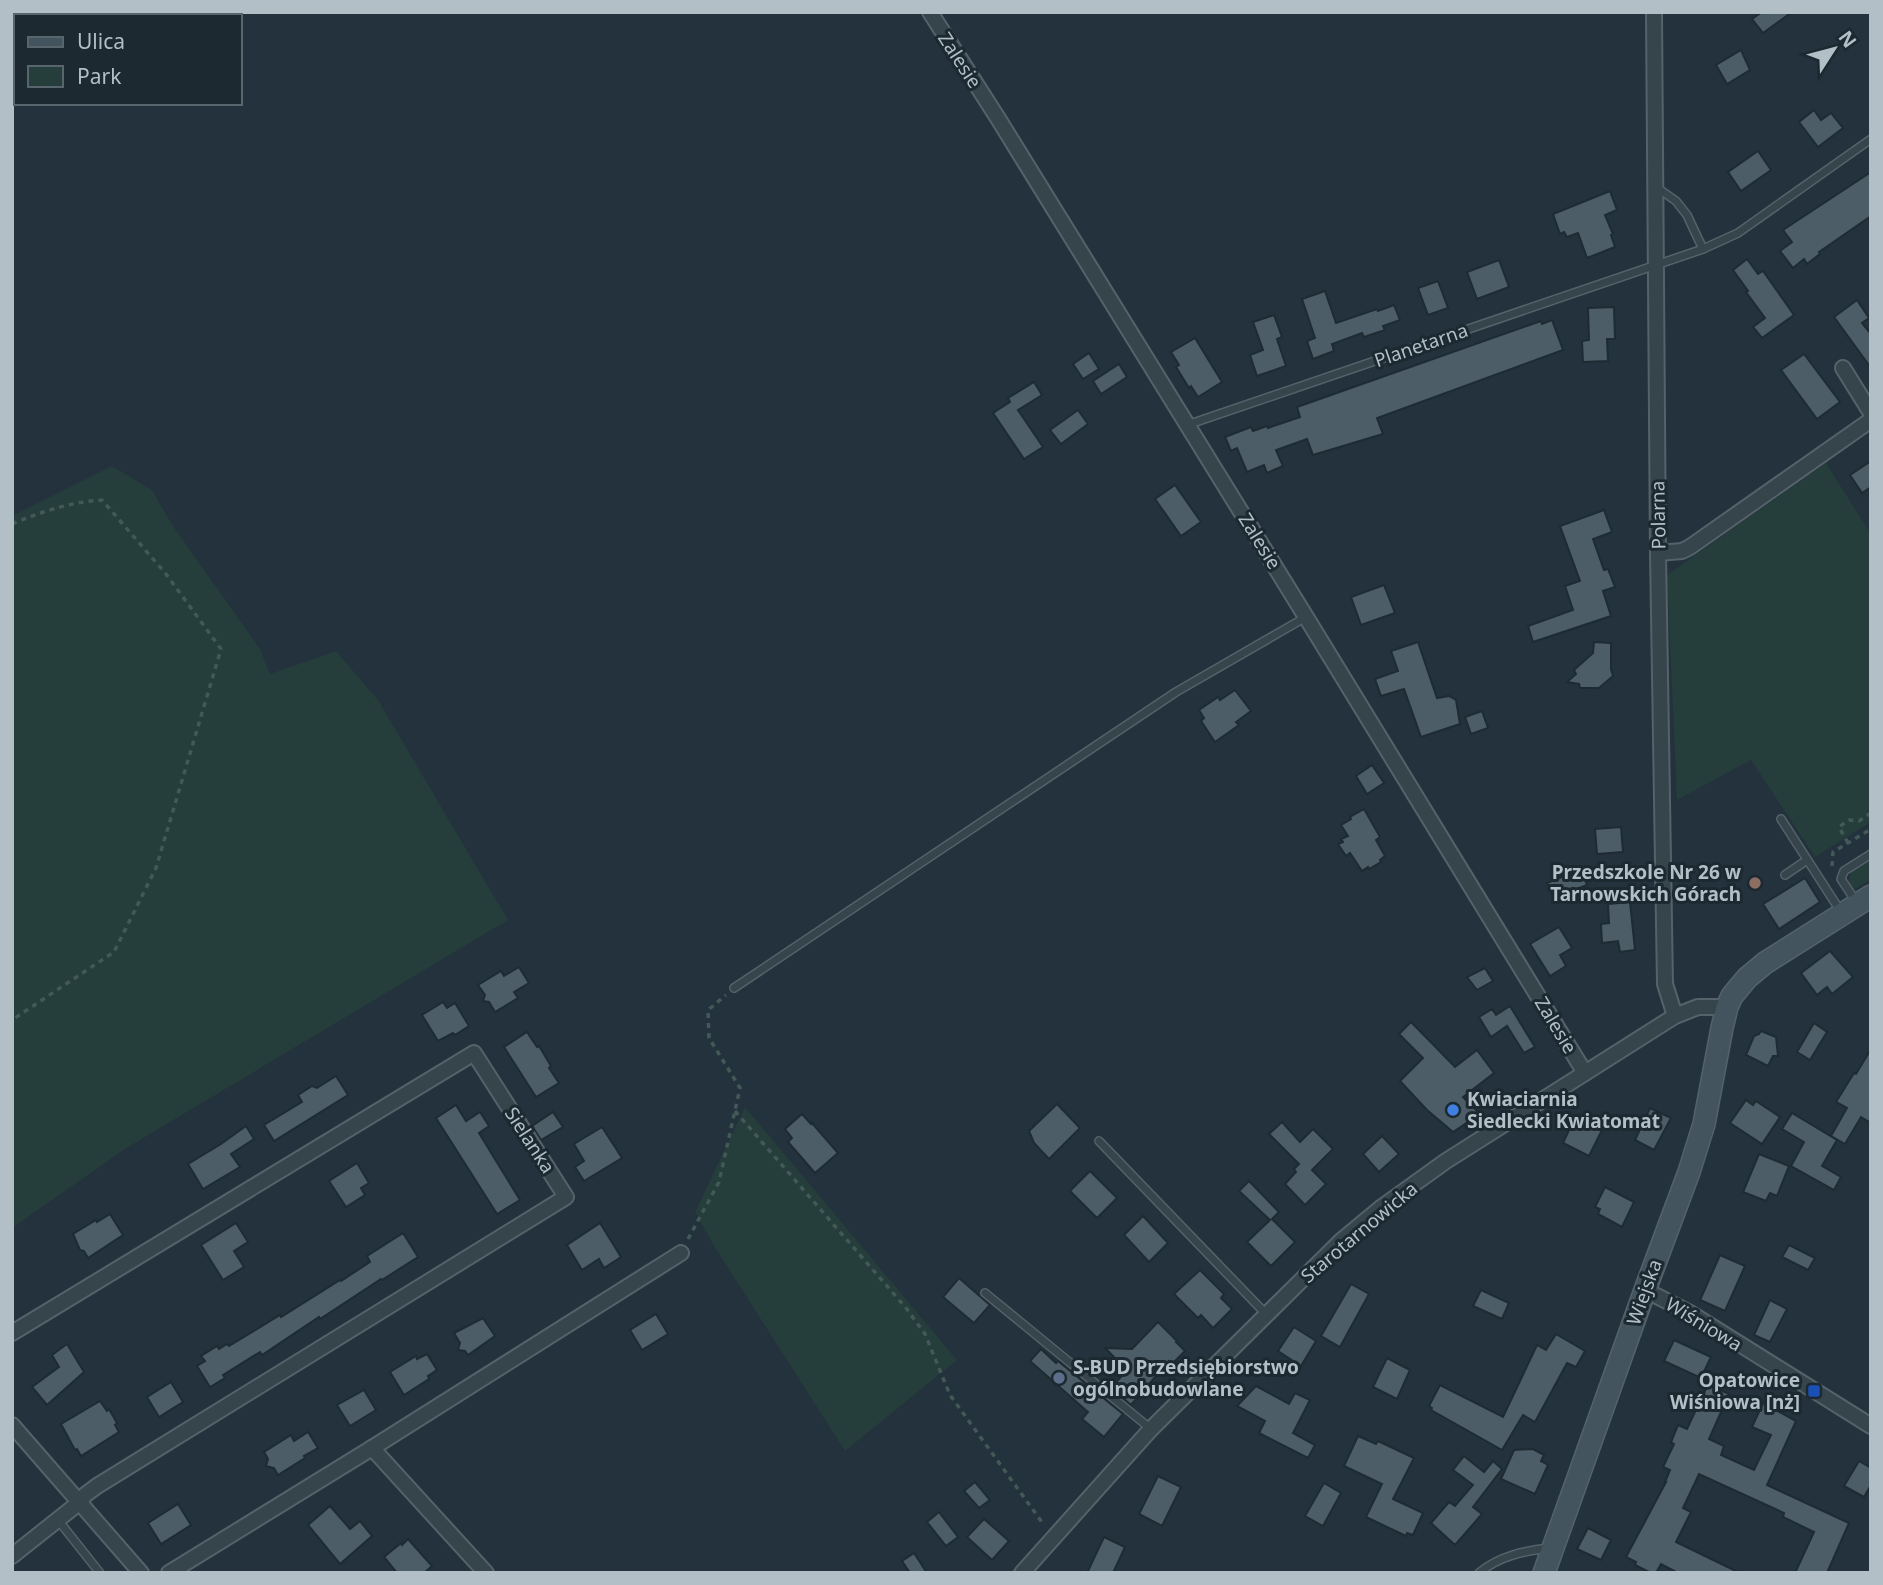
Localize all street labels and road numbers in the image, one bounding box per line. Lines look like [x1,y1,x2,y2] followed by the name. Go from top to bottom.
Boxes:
[932,27,988,93] street label: Zalesie
[1371,317,1471,373] street label: Planetarna
[1644,480,1672,550] street label: Polarna
[1233,508,1287,574] street label: Zalesie
[1529,992,1583,1058] street label: Zalesie
[499,1102,561,1178] street label: Sielanka
[1295,1175,1423,1289] street label: Starotarnowicka
[1620,1256,1668,1328] street label: Wiejska
[1661,1291,1747,1357] street label: Wiśniowa

